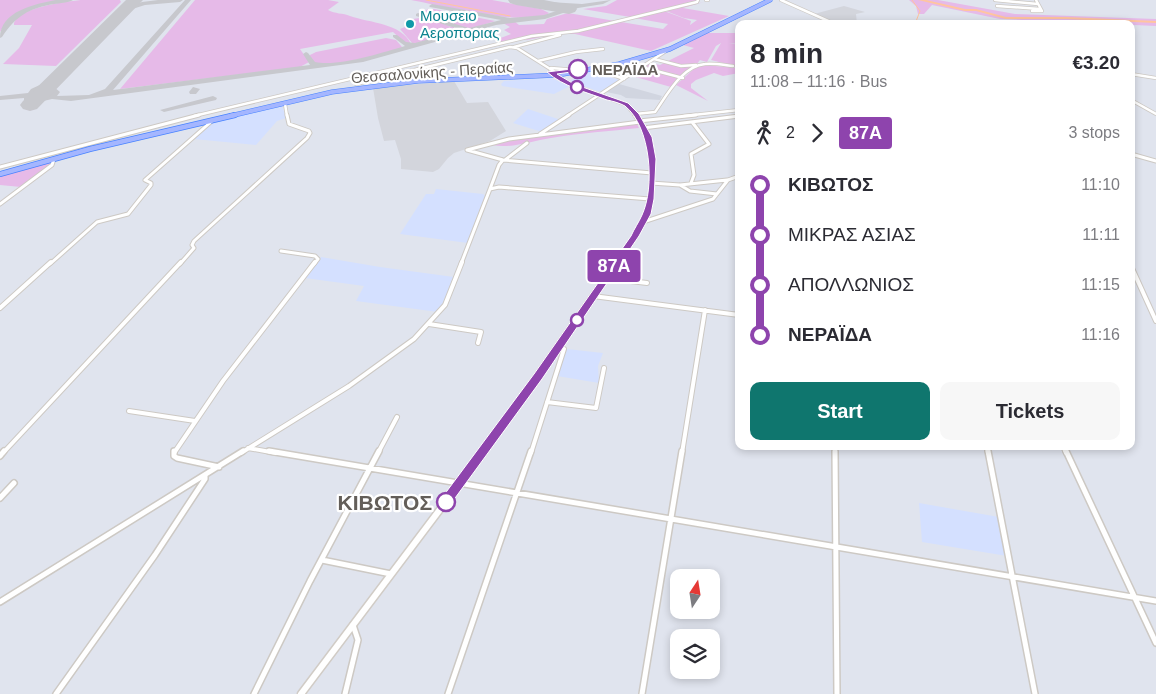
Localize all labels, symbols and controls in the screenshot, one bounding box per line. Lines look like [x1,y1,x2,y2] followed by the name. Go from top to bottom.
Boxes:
[420,7,500,41] place label: Μουσειο Αεροποριας
[404,18,416,30] marker: Μουσειο Αεροποριας
[750,38,823,69] text: 8 min
[1072,52,1120,73] text: €3.20
[350,58,514,86] street label: Θεσσαλονίκης - Περαίας
[568,59,588,79] marker: ΝΕΡΑΪΔΑ
[592,61,659,78] place label: ΝΕΡΑΪΔΑ
[750,73,887,90] text: 11:08 – 11:16 · Bus
[570,80,584,94] unlabelled marker
[750,119,778,147] icon: walk
[803,119,831,147] icon: forward
[849,123,882,143] text: 87Α
[786,124,795,141] text: 2
[1068,124,1120,141] text: 3 stops
[788,174,873,195] text: ΚΙΒΩΤΟΣ
[1081,176,1120,193] text: 11:10
[788,224,916,245] text: ΜΙΚΡΑΣ ΑΣΙΑΣ
[1082,226,1120,243] text: 11:11
[585,250,643,282] line badge: 87Α
[597,256,631,276] text: 87Α
[788,274,914,295] text: ΑΠΟΛΛΩΝΙΟΣ
[1081,276,1120,293] text: 11:15
[570,313,584,327] unlabelled marker
[788,324,872,345] text: ΝΕΡΑΪΔΑ
[1081,326,1120,343] text: 11:16
[750,382,930,440] button: Start
[940,382,1120,440] button: Tickets
[338,491,432,514] place label: ΚΙΒΩΤΟΣ
[436,492,456,512] marker: ΚΙΒΩΤΟΣ
[670,569,720,619] north arrow
[670,569,720,679] map controls
[670,629,720,679] button: layers

